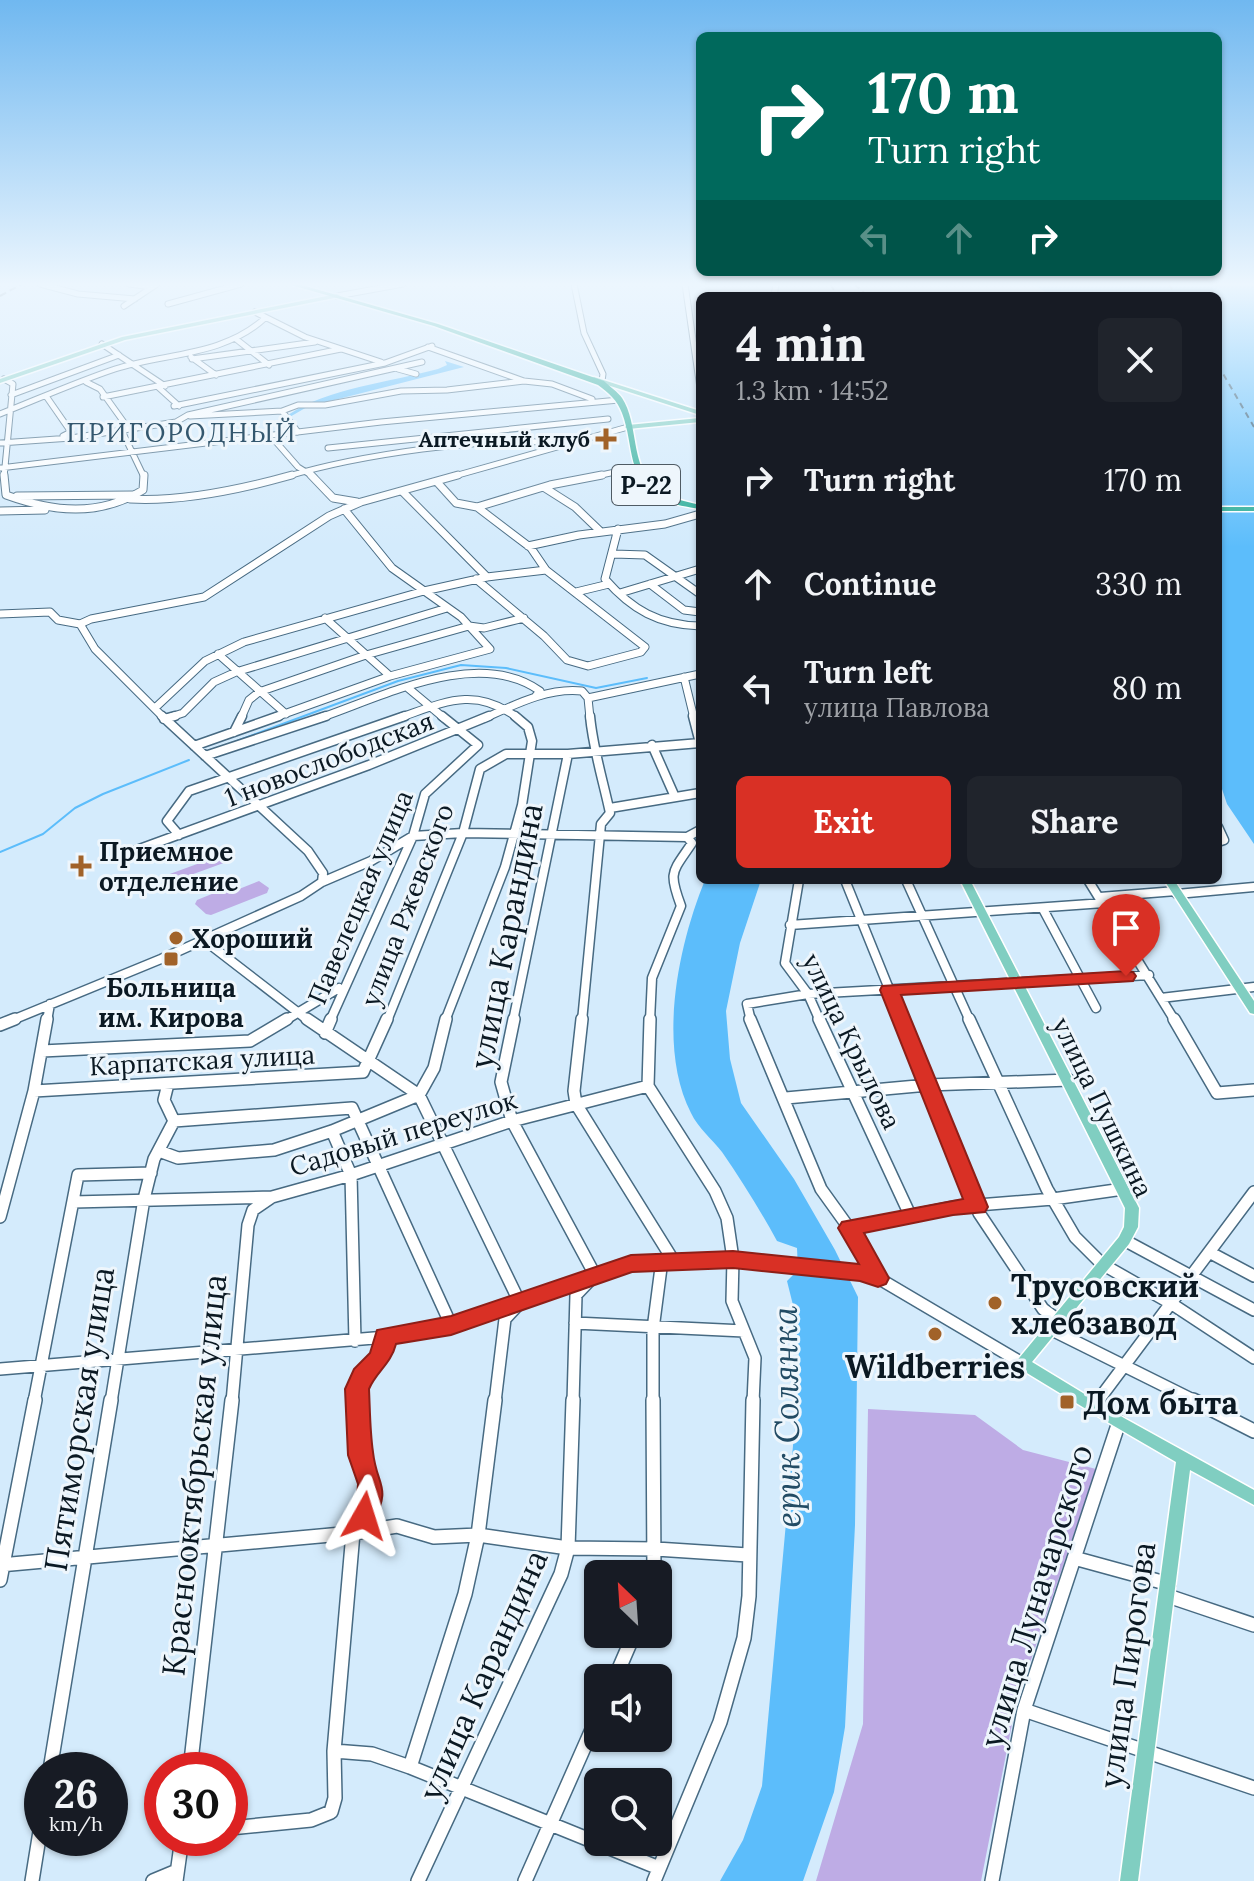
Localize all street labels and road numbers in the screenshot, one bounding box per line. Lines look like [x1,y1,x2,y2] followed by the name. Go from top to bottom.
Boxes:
[612,465,680,505] road number: Р-22
[220,704,438,814] street label: 1 новослободская
[300,785,420,1009] street label: Павелецкая улица
[353,799,461,1011] street label: улица Ржевского
[460,800,552,1072] street label: улица Карандина
[795,948,909,1134] street label: улица Крылова
[1045,1012,1161,1202] street label: улица Пушкина
[88,1038,316,1082] street label: Карпатская улица
[285,1083,521,1183] street label: Садовый переулок
[35,1264,123,1574] street label: Пятиморская улица
[153,1272,235,1678] street label: Краснооктябрьская улица
[970,1440,1102,1752] street label: улица Луначарского
[1089,1539,1165,1791] street label: улица Пирогова
[409,1543,557,1807] street label: улица Карандина

